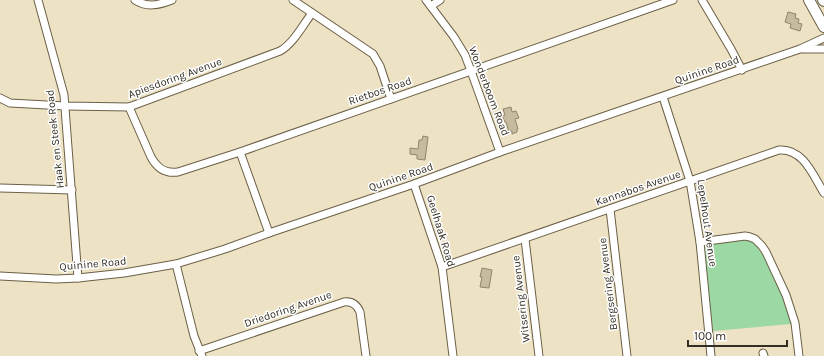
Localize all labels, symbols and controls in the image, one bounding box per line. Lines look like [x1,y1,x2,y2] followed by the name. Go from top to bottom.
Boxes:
[466,44,512,138] street label: Wonderboom Road
[673,53,741,87] street label: Quinine Road
[126,55,224,101] street label: Apiesdoring Avenue
[347,74,413,108] street label: Rietbos Road
[43,89,67,189] street label: Haak en Steek Road
[367,160,435,194] street label: Quinine Road
[594,167,683,209] street label: Kannabos Avenue
[694,178,720,268] street label: Lepelhout Avenue
[424,194,458,268] street label: Geelhaak Road
[596,237,620,331] street label: Bergsering Avenue
[509,254,533,343] street label: Witsering Avenue
[59,255,127,273] street label: Quinine Road
[243,288,334,330] street label: Driedoring Avenue
[688,322,787,348] scale bar
[694,329,726,343] text: 100 m

